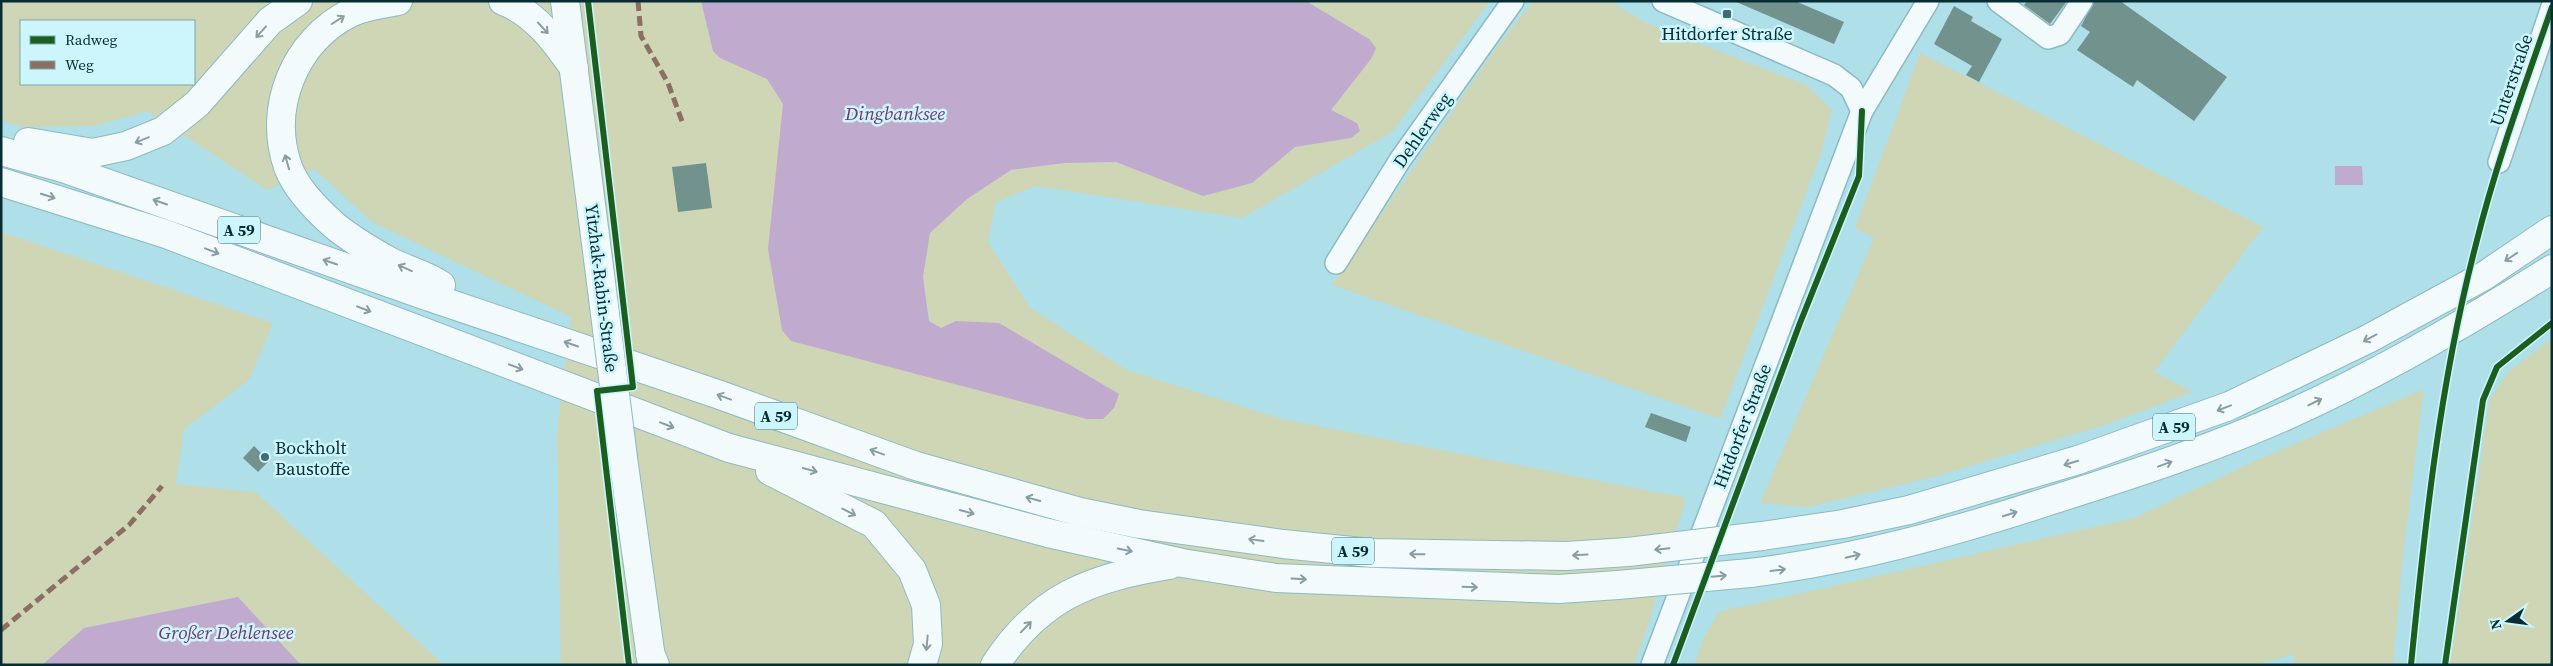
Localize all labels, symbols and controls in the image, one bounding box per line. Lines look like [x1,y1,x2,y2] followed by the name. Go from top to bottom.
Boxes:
[1721,8,1733,20] marker: Hitdorfer Straße
[331,15,345,26] one-way arrow
[20,20,195,85] legend
[1661,21,1793,46] place label: Hitdorfer Straße
[537,22,549,35] one-way arrow
[255,26,267,38] one-way arrow
[65,29,118,50] text: Radweg
[2484,31,2538,129] street label: Unterstraße
[65,54,94,75] text: Weg
[1387,87,1457,173] street label: Dehlerweg
[844,100,945,126] water label: Dingbanksee
[135,135,150,145] one-way arrow
[282,154,292,170] one-way arrow
[40,191,56,201] one-way arrow
[153,197,168,206] one-way arrow
[579,202,625,374] street label: Yitzhak-Rabin-Straße
[218,216,260,244] road number: A 59
[204,247,219,256] one-way arrow
[2505,252,2519,262] one-way arrow
[323,257,338,266] one-way arrow
[398,262,413,272] one-way arrow
[356,305,371,314] one-way arrow
[2363,333,2378,343] one-way arrow
[563,339,579,349] one-way arrow
[1707,360,1777,492] street label: Hitdorfer Straße
[507,363,523,372] one-way arrow
[717,392,733,401] one-way arrow
[2307,397,2322,407] one-way arrow
[755,402,797,430] road number: A 59
[2217,404,2232,413] one-way arrow
[2153,414,2195,441] road number: A 59
[659,421,675,430] one-way arrow
[275,435,350,481] place label: Bockholt Baustoffe
[870,447,885,456] one-way arrow
[259,451,271,463] marker: Bockholt Baustoffe
[2063,458,2079,468] one-way arrow
[2156,459,2172,468] one-way arrow
[801,466,817,476] one-way arrow
[1025,493,1041,503] one-way arrow
[842,507,857,517] one-way arrow
[958,508,974,517] one-way arrow
[2002,509,2017,518] one-way arrow
[1248,535,1264,545] one-way arrow
[1332,538,1374,564] road number: A 59
[1654,544,1670,554] one-way arrow
[1116,546,1132,555] one-way arrow
[1410,549,1426,559] one-way arrow
[1572,551,1588,560] one-way arrow
[1845,551,1861,560] one-way arrow
[1769,565,1785,575] one-way arrow
[1711,571,1727,581] one-way arrow
[1291,575,1307,584] one-way arrow
[1462,582,1478,591] one-way arrow
[2483,596,2533,646] north arrow
[2484,617,2506,632] text: N
[159,619,294,645] water label: Großer Dehlensee
[1020,621,1032,633] one-way arrow
[922,634,931,650] one-way arrow

